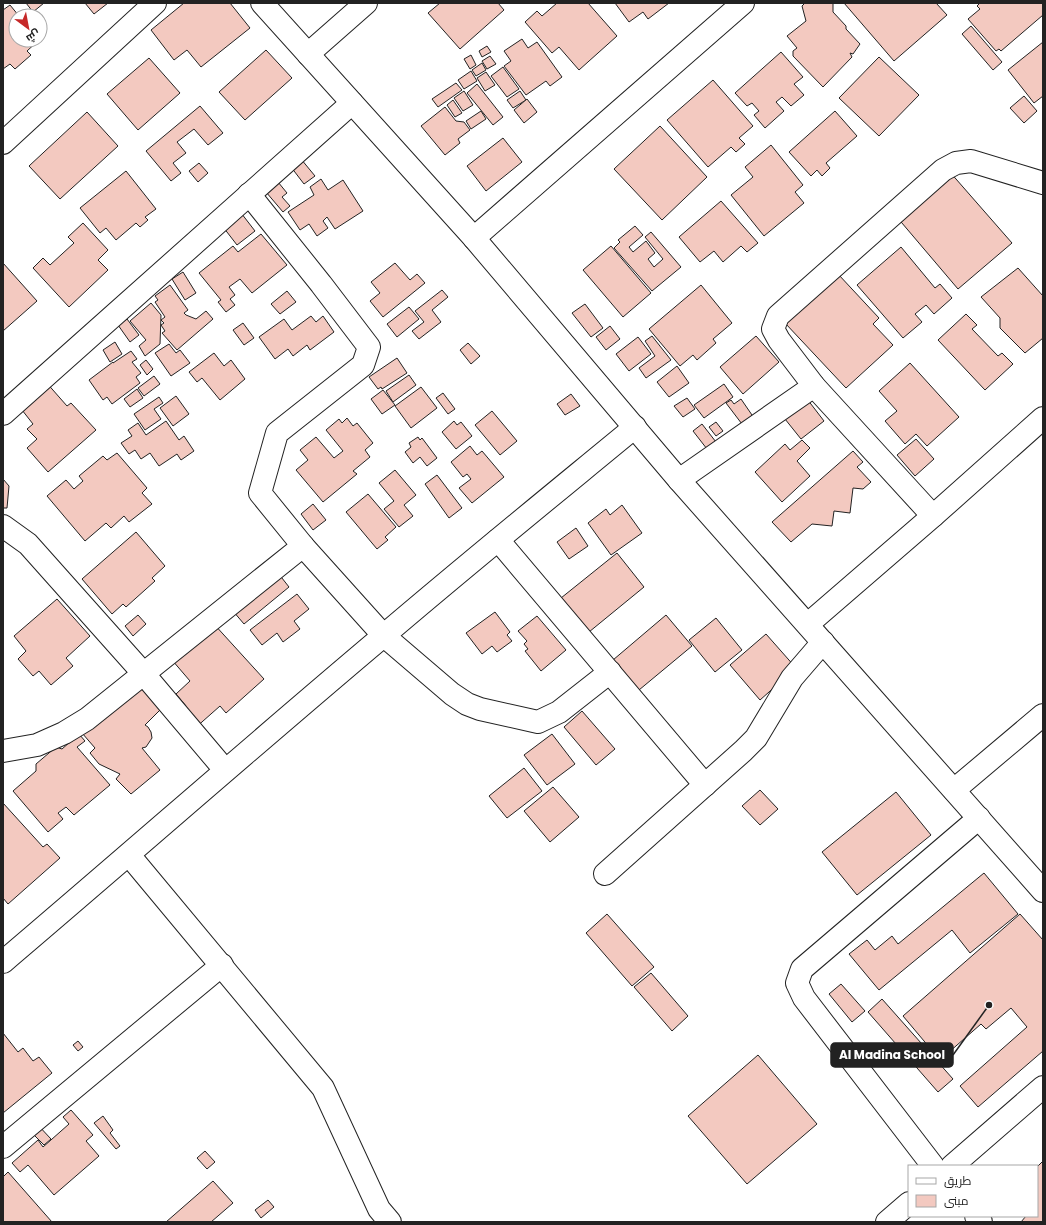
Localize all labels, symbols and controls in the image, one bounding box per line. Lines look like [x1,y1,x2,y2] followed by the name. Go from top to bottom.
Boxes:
[8,8,48,48] north arrow
[23,26,44,47] text: ش
[831,1043,953,1067] callout: Al Madina School
[839,1046,945,1063] text: Al Madina School
[908,1165,1038,1217] legend
[944,1172,972,1189] text: طريق
[944,1192,969,1209] text: مبنى

